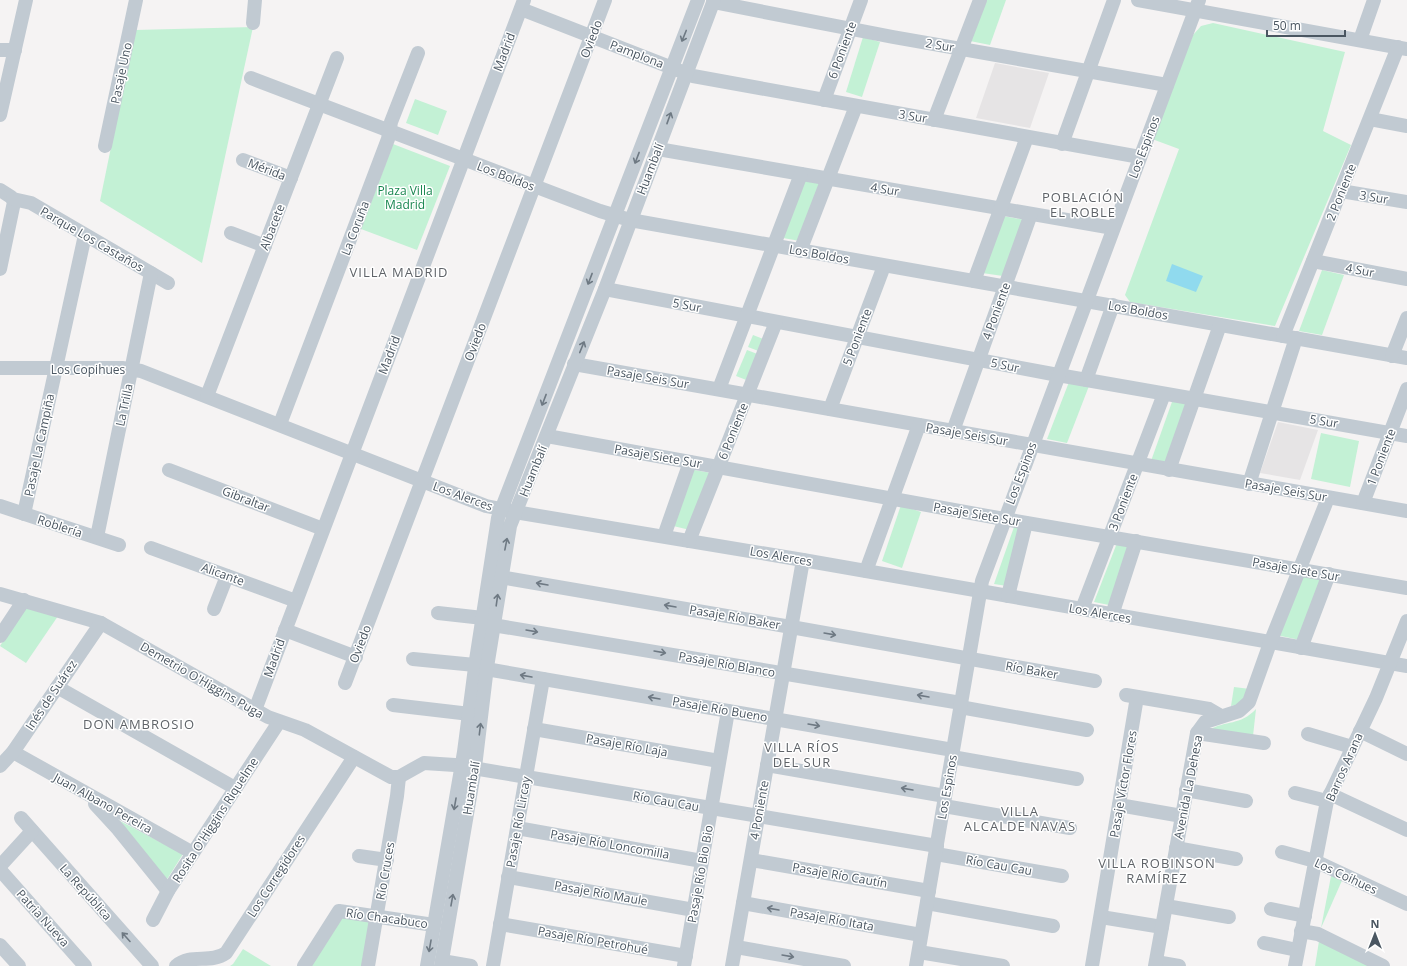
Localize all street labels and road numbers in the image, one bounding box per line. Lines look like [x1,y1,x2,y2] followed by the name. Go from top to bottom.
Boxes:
[576,17,606,61] street label: Oviedo
[824,19,860,81] street label: 6 Poniente
[489,30,519,74] street label: Madrid
[924,34,956,56] street label: 2 Sur
[608,36,666,72] street label: Pamplona
[106,41,136,105] street label: Pasaje Uno
[897,105,929,127] street label: 3 Sur
[1124,113,1164,181] street label: Los Espinos
[632,140,668,197] street label: Huambalí
[246,154,288,184] street label: Mérida
[475,157,538,195] street label: Los Boldos
[1322,161,1360,223] street label: 2 Poniente
[869,178,901,200] street label: 4 Sur
[1358,186,1390,208] street label: 3 Sur
[337,198,373,258] street label: La Coruña
[255,201,289,253] street label: Albacete
[37,202,147,276] street label: Parque Los Castaños
[788,240,851,268] street label: Los Boldos
[1344,259,1376,281] street label: 4 Sur
[978,280,1014,342] street label: 4 Poniente
[671,294,703,316] street label: 5 Sur
[1107,296,1170,324] street label: Los Boldos
[838,306,876,368] street label: 5 Poniente
[460,320,490,364] street label: Oviedo
[374,333,404,377] street label: Madrid
[989,354,1021,376] street label: 5 Sur
[51,361,126,378] street label: Los Copihues
[606,361,691,393] street label: Pasaje Seis Sur
[111,382,137,428] street label: La Trilla
[20,392,58,498] street label: Pasaje La Campiña
[714,400,752,462] street label: 6 Poniente
[1308,410,1340,432] street label: 5 Sur
[925,418,1010,450] street label: Pasaje Seis Sur
[1362,426,1400,488] street label: 1 Poniente
[1001,439,1041,507] street label: Los Espinos
[613,440,703,472] street label: Pasaje Siete Sur
[515,442,551,499] street label: Huambalí
[1104,471,1142,533] street label: 3 Poniente
[1244,474,1329,506] street label: Pasaje Seis Sur
[431,477,496,515] street label: Los Alerces
[220,482,272,516] street label: Gibraltar
[932,498,1022,530] street label: Pasaje Siete Sur
[35,511,85,541] street label: Roblería
[749,542,814,570] street label: Los Alerces
[1251,553,1341,585] street label: Pasaje Siete Sur
[199,558,247,590] street label: Alicante
[1068,599,1133,627] street label: Los Alerces
[688,601,782,633] street label: Pasaje Río Baker
[345,622,375,666] street label: Oviedo
[259,636,289,680] street label: Madrid
[137,638,267,722] street label: Demetrio O'Higgins Puga
[677,647,777,681] street label: Pasaje Río Blanco
[21,656,81,733] street label: Inés de Suárez
[1004,657,1060,683] street label: Río Baker
[671,692,769,726] street label: Pasaje Río Bueno
[585,729,669,761] street label: Pasaje Río Laja
[1105,729,1141,839] street label: Pasaje Víctor Flores
[1321,730,1367,804] street label: Barros Arana
[1170,733,1206,841] street label: Avenida La Dehesa
[933,753,961,821] street label: Los Espinos
[168,754,262,886] street label: Rosita O'Higgins Riquelme
[458,759,484,816] street label: Huambalí
[50,768,155,837] street label: Juan Albano Pereira
[502,774,535,869] street label: Pasaje Río Lircay
[745,779,773,841] street label: 4 Poniente
[632,787,700,815] street label: Río Cau Cau
[683,824,717,924] street label: Pasaje Río Bio Bio
[549,825,671,863] street label: Pasaje Río Loncomilla
[243,831,309,921] street label: Los Corregidores
[372,840,399,901] street label: Río Cruces
[965,851,1033,879] street label: Río Cau Cau
[1312,854,1380,898] street label: Los Coihues
[791,858,889,892] street label: Pasaje Río Cautín
[56,860,116,924] street label: La República
[553,876,649,910] street label: Pasaje Río Maule
[13,886,73,950] street label: Patria Nueva
[789,903,875,935] street label: Pasaje Río Itata
[345,904,429,932] street label: Río Chacabuco
[536,922,650,958] street label: Pasaje Río Petrohué

